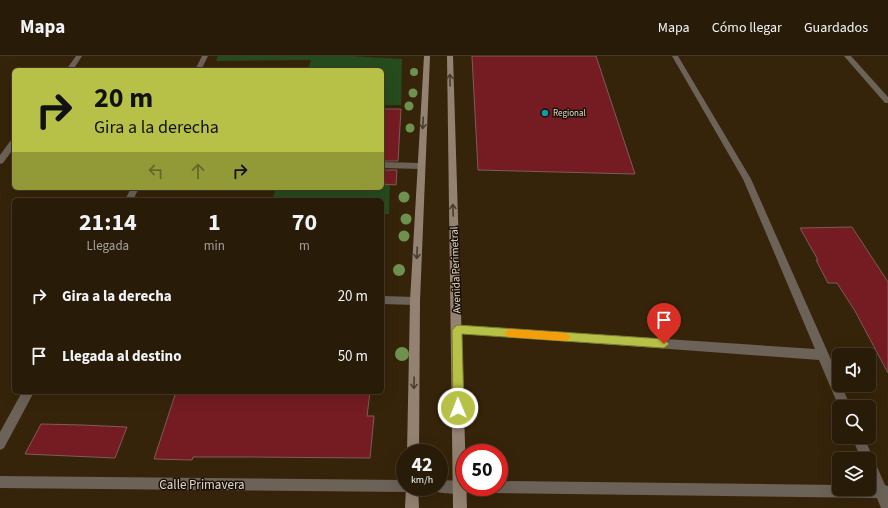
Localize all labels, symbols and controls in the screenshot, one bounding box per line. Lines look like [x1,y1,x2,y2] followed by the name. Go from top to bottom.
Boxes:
[20,14,65,41] text: Mapa
[658,18,690,38] text: Mapa
[712,18,782,38] text: Cómo llegar
[804,18,868,38] text: Guardados
[446,74,454,87] one-way arrow
[94,78,153,118] text: 20 m
[28,84,80,136] icon: right
[553,107,586,120] place label: Regional
[540,108,550,118] marker: Regional
[94,115,219,140] text: Gira a la derecha
[420,116,427,129] one-way arrow
[145,160,167,182] icon: left
[187,160,209,182] icon: ahead
[229,160,251,182] icon: right
[449,204,456,217] one-way arrow
[79,205,137,240] text: 21:14
[208,205,221,240] text: 1
[292,205,317,240] text: 70
[446,226,465,314] street label: Avenida Perimetral
[87,237,129,255] text: Llegada
[204,237,225,255] text: min
[299,237,310,255] text: m
[414,246,421,259] one-way arrow
[28,285,50,307] icon: right
[62,286,172,307] text: Gira a la derecha
[338,286,368,307] text: 20 m
[647,303,681,344] pin
[653,309,675,331] icon: arrive
[28,345,50,367] icon: arrive
[62,346,182,367] text: Llegada al destino
[338,346,368,367] text: 50 m
[832,348,876,496] map controls
[832,348,876,392] button: sound
[410,376,418,389] one-way arrow
[437,387,479,429] position arrow
[832,400,876,444] button: search
[456,444,508,496] speed limit sign: 50
[411,451,433,479] text: 42
[832,452,876,496] button: layers
[411,473,433,487] text: km/h
[159,476,245,494] street label: Calle Primavera

